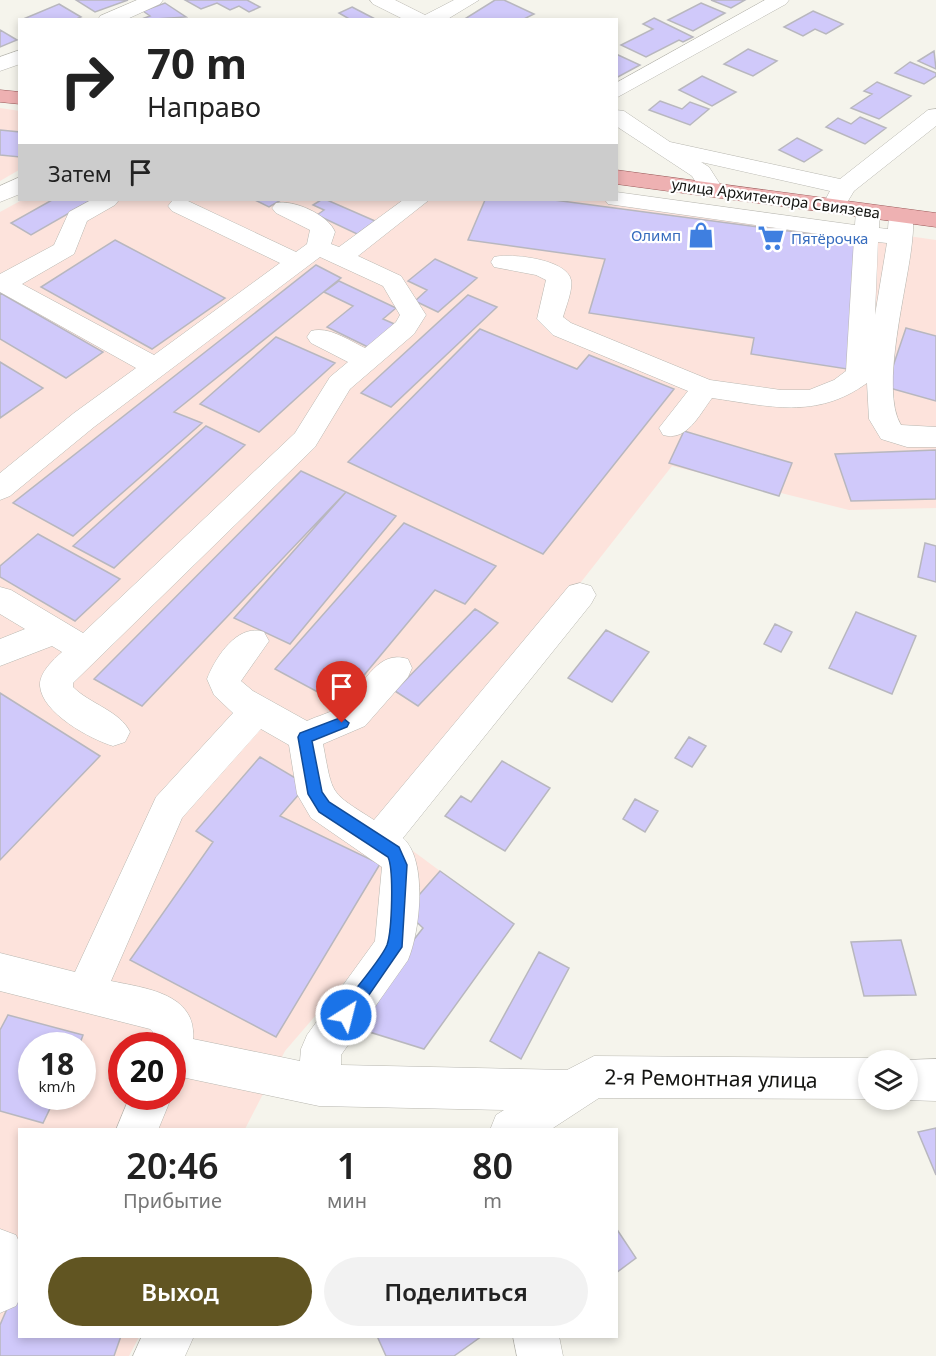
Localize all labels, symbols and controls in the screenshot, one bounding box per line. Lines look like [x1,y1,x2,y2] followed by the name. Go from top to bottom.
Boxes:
[147,34,247,91] text: 70 m
[48,42,126,120] icon: right
[147,88,261,125] text: Направо
[124,156,157,189] icon: arrive
[48,158,112,188] text: Затем
[670,173,882,223] street label: улица Архитектора Свиязева
[686,220,716,250] shop icon: Олимп
[756,223,786,253] supermarket icon: Пятёрочка
[631,225,681,245] place label: Олимп
[791,228,868,248] place label: Пятёрочка
[316,661,367,723] pin
[325,670,358,703] icon: arrive
[314,983,378,1047] position arrow
[108,1032,186,1110] speed limit sign: 20
[40,1043,74,1084] text: 18
[858,1050,918,1110] map controls
[858,1050,918,1110] button: layers
[604,1062,818,1094] street label: 2-я Ремонтная улица
[39,1076,75,1096] text: km/h
[126,1141,219,1190] text: 20:46
[337,1141,357,1190] text: 1
[472,1141,513,1190] text: 80
[123,1187,222,1214] text: Прибытие
[327,1187,367,1214] text: мин
[483,1187,502,1214] text: m
[48,1257,312,1326] button: Выход
[324,1257,588,1326] button: Поделиться

